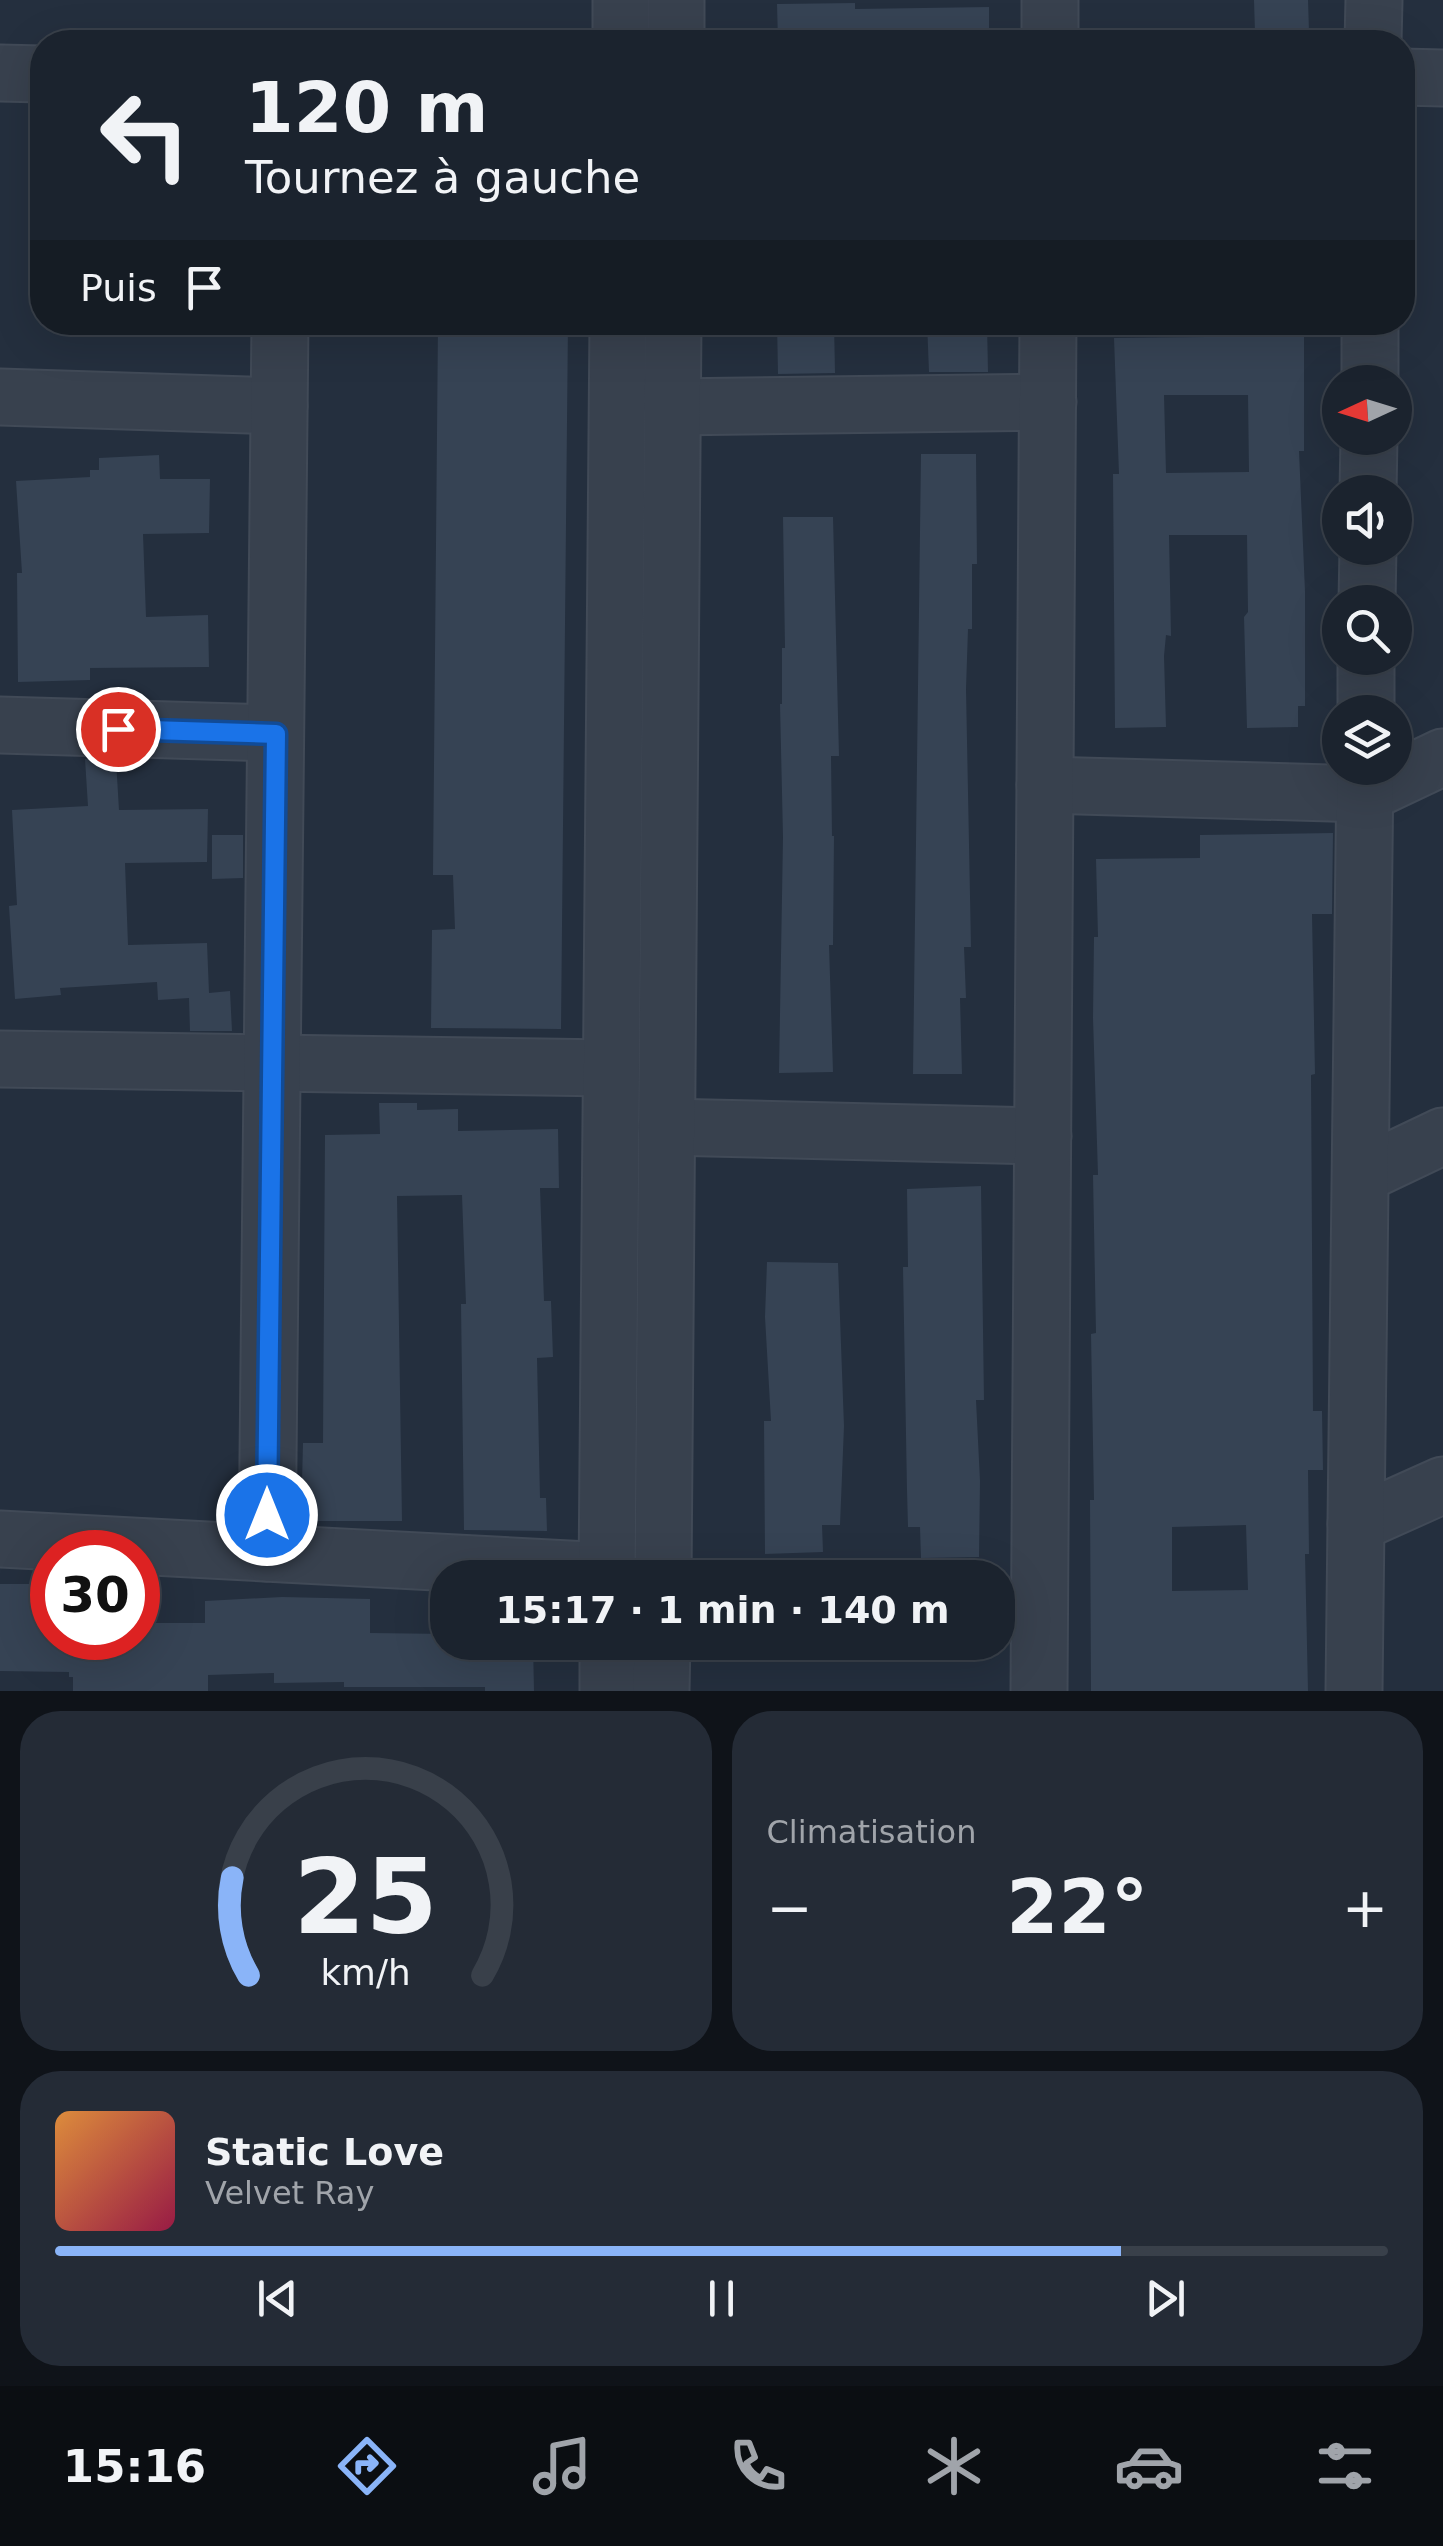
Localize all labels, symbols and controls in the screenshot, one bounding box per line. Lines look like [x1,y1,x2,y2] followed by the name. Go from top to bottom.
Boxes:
[245,67,488,149] text: 120 m
[80,70,210,200] icon: left
[245,151,640,204] text: Tournez à gauche
[177,260,232,315] icon: arrive
[80,266,157,310] text: Puis
[1322,365,1412,455] north arrow
[1322,365,1412,785] map controls
[1322,475,1412,565] button: sound
[1322,585,1412,675] button: search
[76,687,161,772] pin
[1322,695,1412,785] button: layers
[91,702,146,757] icon: arrive
[215,1463,319,1567] position arrow
[30,1530,160,1660] speed limit sign: 30
[495,1588,950,1632] text: 15:17 · 1 min · 140 m
[767,1813,976,1851] text: Climatisation
[293,1836,438,1958] text: 25
[1006,1863,1148,1951] text: 22°
[767,1876,813,1940] text: −
[1342,1876,1388,1940] text: +
[321,1952,411,1993] text: km/h
[205,2130,444,2174] text: Static Love
[205,2174,374,2212] text: Velvet Ray
[250,2271,305,2326] icon: previous
[694,2271,749,2326] icon: pause
[1138,2271,1193,2326] icon: next
[332,2431,402,2501] icon: directions
[527,2431,597,2501] icon: music
[723,2431,793,2501] icon: phone
[919,2431,989,2501] icon: climate
[1114,2431,1184,2501] icon: car
[1310,2431,1380,2501] icon: filters
[63,2440,206,2493] text: 15:16

